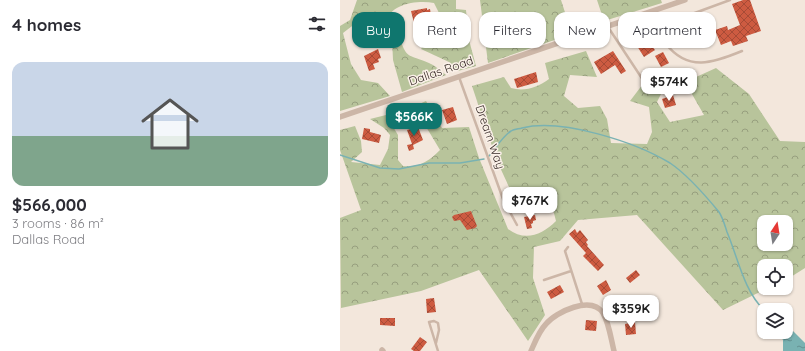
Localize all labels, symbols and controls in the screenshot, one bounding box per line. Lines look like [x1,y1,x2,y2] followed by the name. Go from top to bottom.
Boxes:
[352,12,405,48] chip: Buy
[413,12,471,48] chip: Rent
[479,12,546,48] chip: Filters
[554,12,610,48] chip: New
[618,12,716,48] chip: Apartment
[306,13,328,35] icon: filters
[12,14,81,35] text: 4 homes
[407,52,475,89] street label: Dallas Road
[641,68,697,102] pin: $574K
[650,73,688,89] text: $574K
[134,88,206,160] icon: home
[386,103,442,137] pin: $566K
[472,103,508,171] street label: Dream Way
[395,108,433,124] text: $566K
[502,187,558,221] pin: $767K
[511,192,549,208] text: $767K
[12,194,87,215] text: $566,000
[12,215,104,231] text: 3 rooms · 86 m²
[757,215,793,251] north arrow
[757,215,793,339] map controls
[12,231,85,247] text: Dallas Road
[757,259,793,295] button: locate
[603,295,659,329] pin: $359K
[612,300,650,316] text: $359K
[757,303,793,339] button: layers

